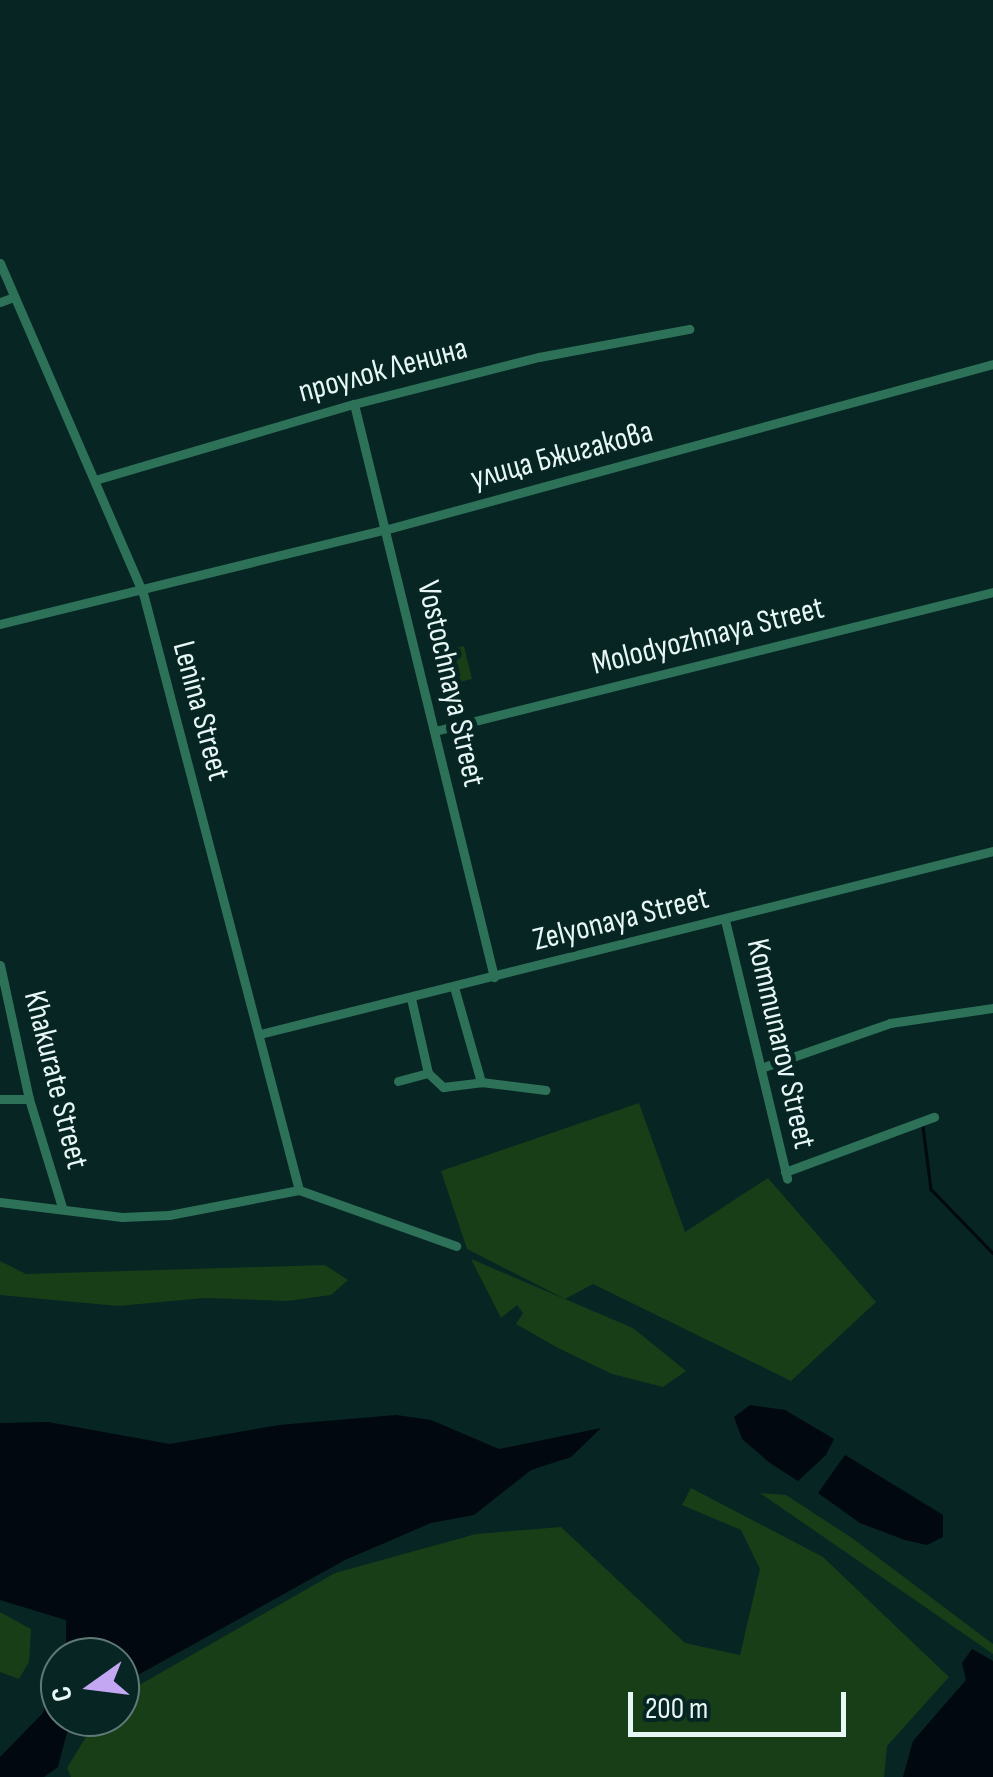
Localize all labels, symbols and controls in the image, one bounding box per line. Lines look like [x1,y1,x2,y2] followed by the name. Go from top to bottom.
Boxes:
[294,330,472,412] street label: проулок Ленина
[467,413,657,499] street label: улица Бжигакова
[408,577,492,791] street label: Vostochnaya Street
[588,590,828,684] street label: Molodyozhnaya Street
[163,637,237,785] street label: Lenina Street
[529,880,713,960] street label: Zelyonaya Street
[737,935,823,1153] street label: Kommunarov Street
[14,987,96,1173] street label: Khakurate Street
[40,1637,140,1737] north arrow
[633,1672,850,1734] scale bar
[45,1683,80,1705] text: С
[645,1691,708,1727] text: 200 m

